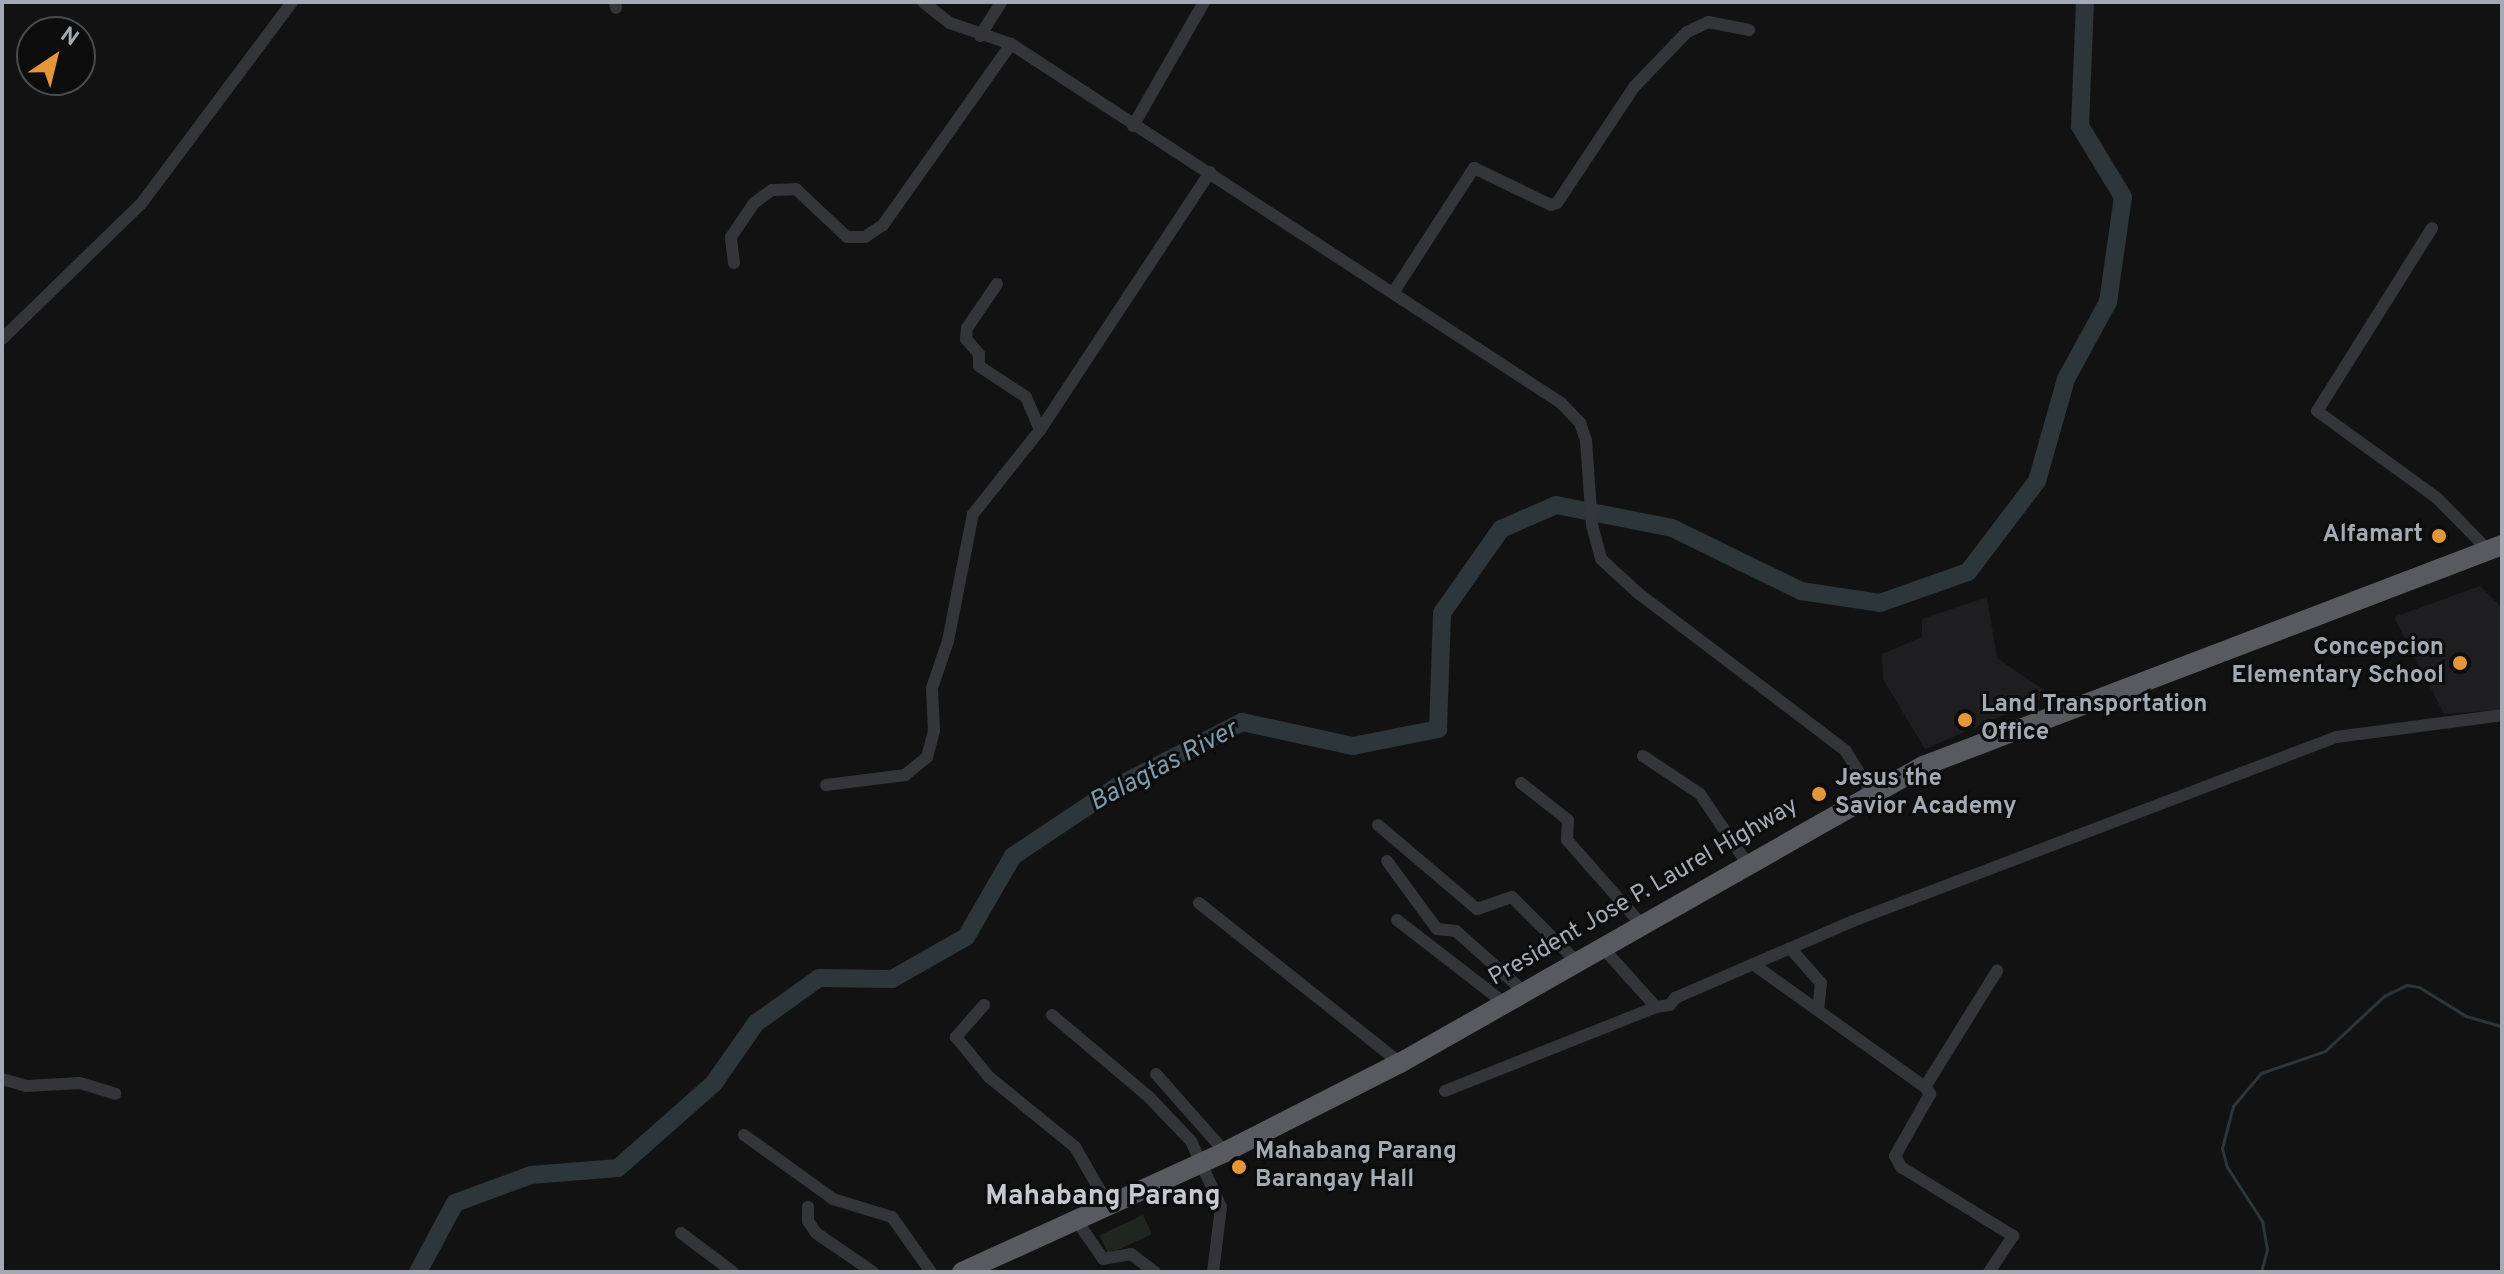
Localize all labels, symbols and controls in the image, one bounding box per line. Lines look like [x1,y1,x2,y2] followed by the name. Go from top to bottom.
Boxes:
[16,16,96,96] north arrow
[55,22,83,53] text: N
[2323,522,2423,550] place label: Alfamart
[2430,527,2448,545] marker: Alfamart
[2232,635,2444,691] place label: Concepcion Elementary School
[2451,654,2469,672] marker: Concepcion Elementary School
[1981,692,2208,748] place label: Land Transportation Office
[1956,711,1974,729] marker: Land Transportation Office
[1085,715,1243,819] water label: Balagtas River
[1835,766,2018,822] place label: Jesus the Savior Academy
[1810,785,1828,803] marker: Jesus the Savior Academy
[1484,792,1804,994] street label: President Jose P. Laurel Highway
[1255,1139,1457,1195] place label: Mahabang Parang Barangay Hall
[1230,1158,1248,1176] marker: Mahabang Parang Barangay Hall
[985,1180,1221,1214] district label: Mahabang Parang

